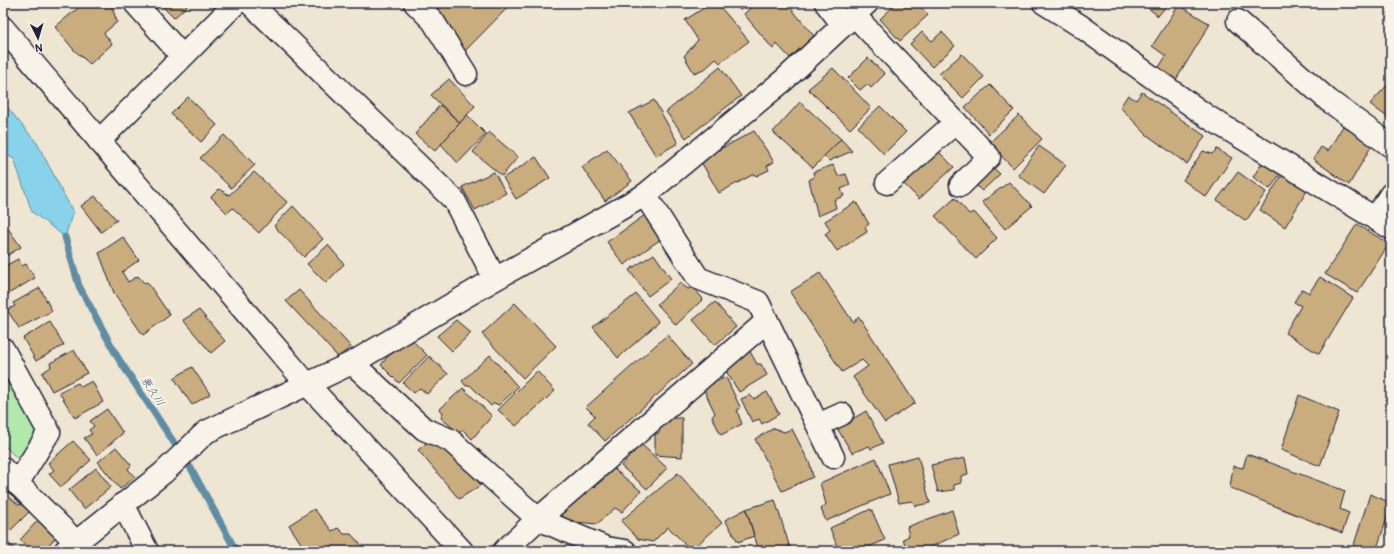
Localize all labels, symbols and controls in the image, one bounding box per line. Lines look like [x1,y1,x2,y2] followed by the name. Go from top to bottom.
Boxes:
[18,18,58,58] north arrow
[34,41,43,54] text: N
[138,374,167,409] water label: 兼久川

